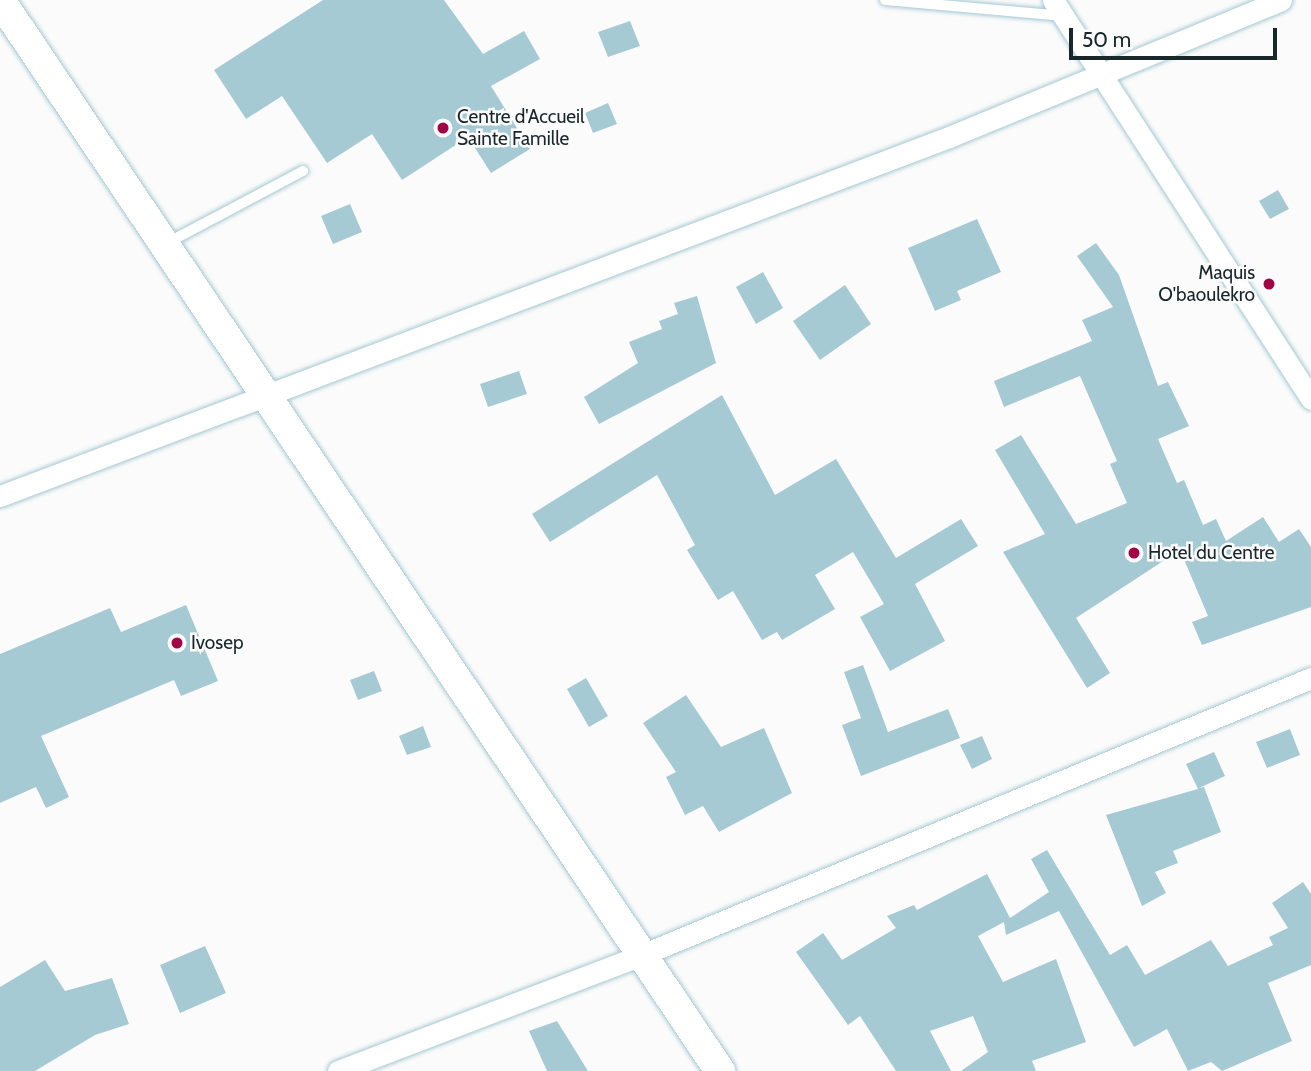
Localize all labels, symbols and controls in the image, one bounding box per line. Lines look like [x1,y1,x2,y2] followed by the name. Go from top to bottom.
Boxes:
[1073,14,1281,58] scale bar
[1082,27,1131,52] text: 50 m
[457,106,585,150] place label: Centre d'Accueil Sainte Famille
[435,120,451,136] marker: Centre d'Accueil Sainte Famille
[1158,262,1255,306] place label: Maquis O'baoulekro
[1261,276,1277,292] marker: Maquis O'baoulekro
[1148,542,1275,564] place label: Hotel du Centre
[1126,545,1142,561] marker: Hotel du Centre
[191,632,243,654] place label: Ivosep
[169,635,185,651] marker: Ivosep

